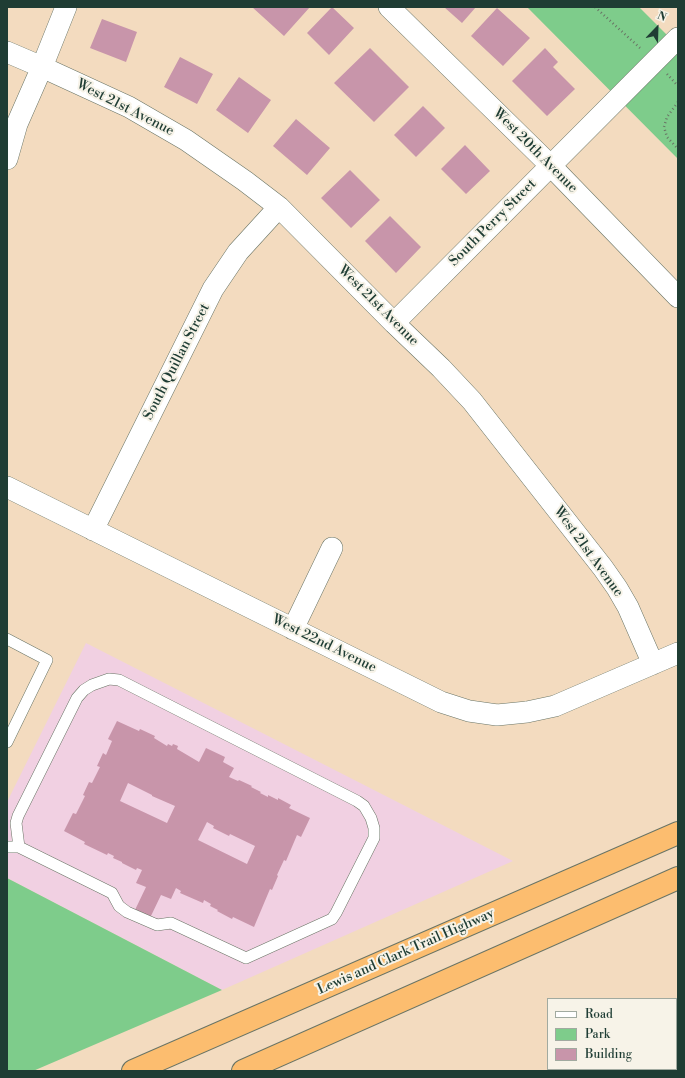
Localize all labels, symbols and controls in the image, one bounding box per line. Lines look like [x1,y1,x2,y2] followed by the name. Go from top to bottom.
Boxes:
[637,8,677,48] north arrow
[655,9,668,25] text: N
[73,76,177,140] street label: West 21st Avenue
[489,105,581,197] street label: West 20th Avenue
[446,176,540,270] street label: South Perry Street
[334,262,422,350] street label: West 21st Avenue
[140,301,214,423] street label: South Quillan Street
[550,504,626,600] street label: West 21st Avenue
[269,611,379,677] street label: West 22nd Avenue
[315,905,497,999] street label: Lewis and Clark Trail Highway
[547,998,677,1070] legend
[585,1007,613,1022] text: Road
[585,1027,610,1042] text: Park
[585,1047,632,1062] text: Building

